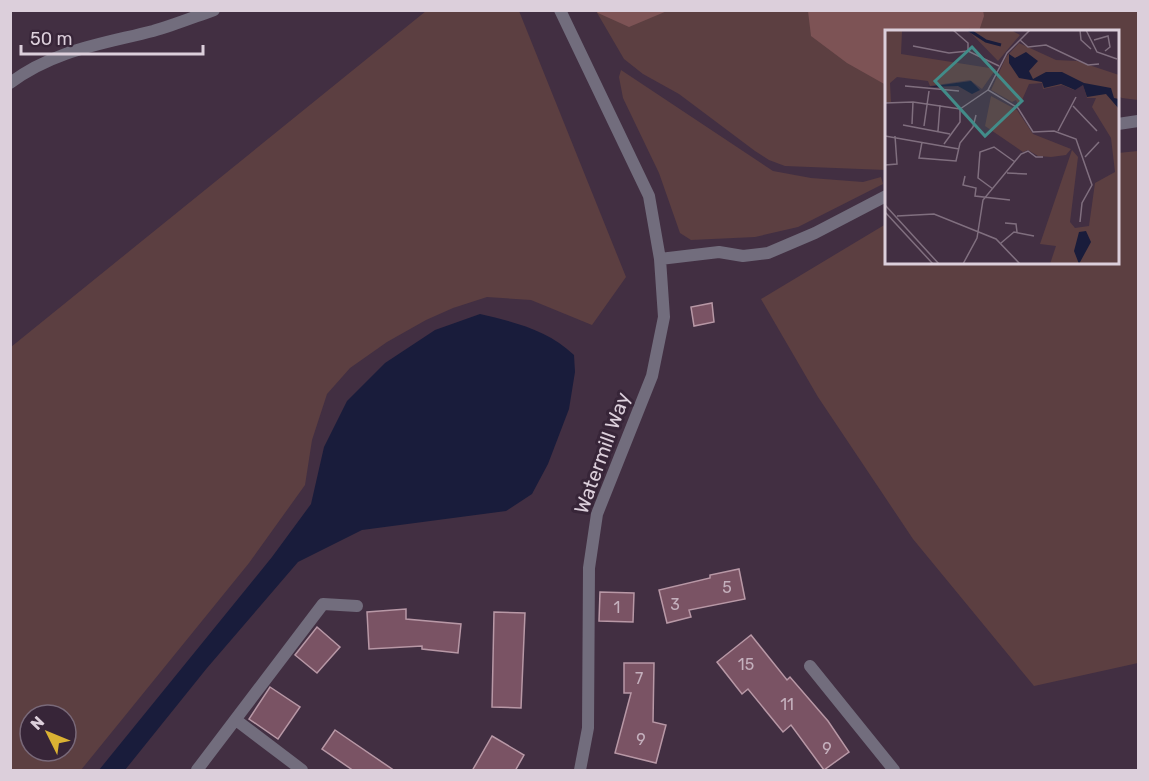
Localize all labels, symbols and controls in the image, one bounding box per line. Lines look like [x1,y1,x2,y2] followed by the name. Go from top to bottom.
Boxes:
[21,18,202,56] scale bar
[30,28,73,50] text: 50 m
[885,30,1119,264] inset map
[569,389,635,517] street label: Watermill Way
[722,578,732,597] house number: 5
[670,595,680,614] house number: 3
[614,598,620,617] house number: 1
[738,655,754,674] house number: 15
[635,669,643,688] house number: 7
[780,695,794,714] house number: 11
[18,703,78,763] north arrow
[27,712,48,734] text: N
[636,730,646,749] house number: 9
[822,739,832,758] house number: 9

